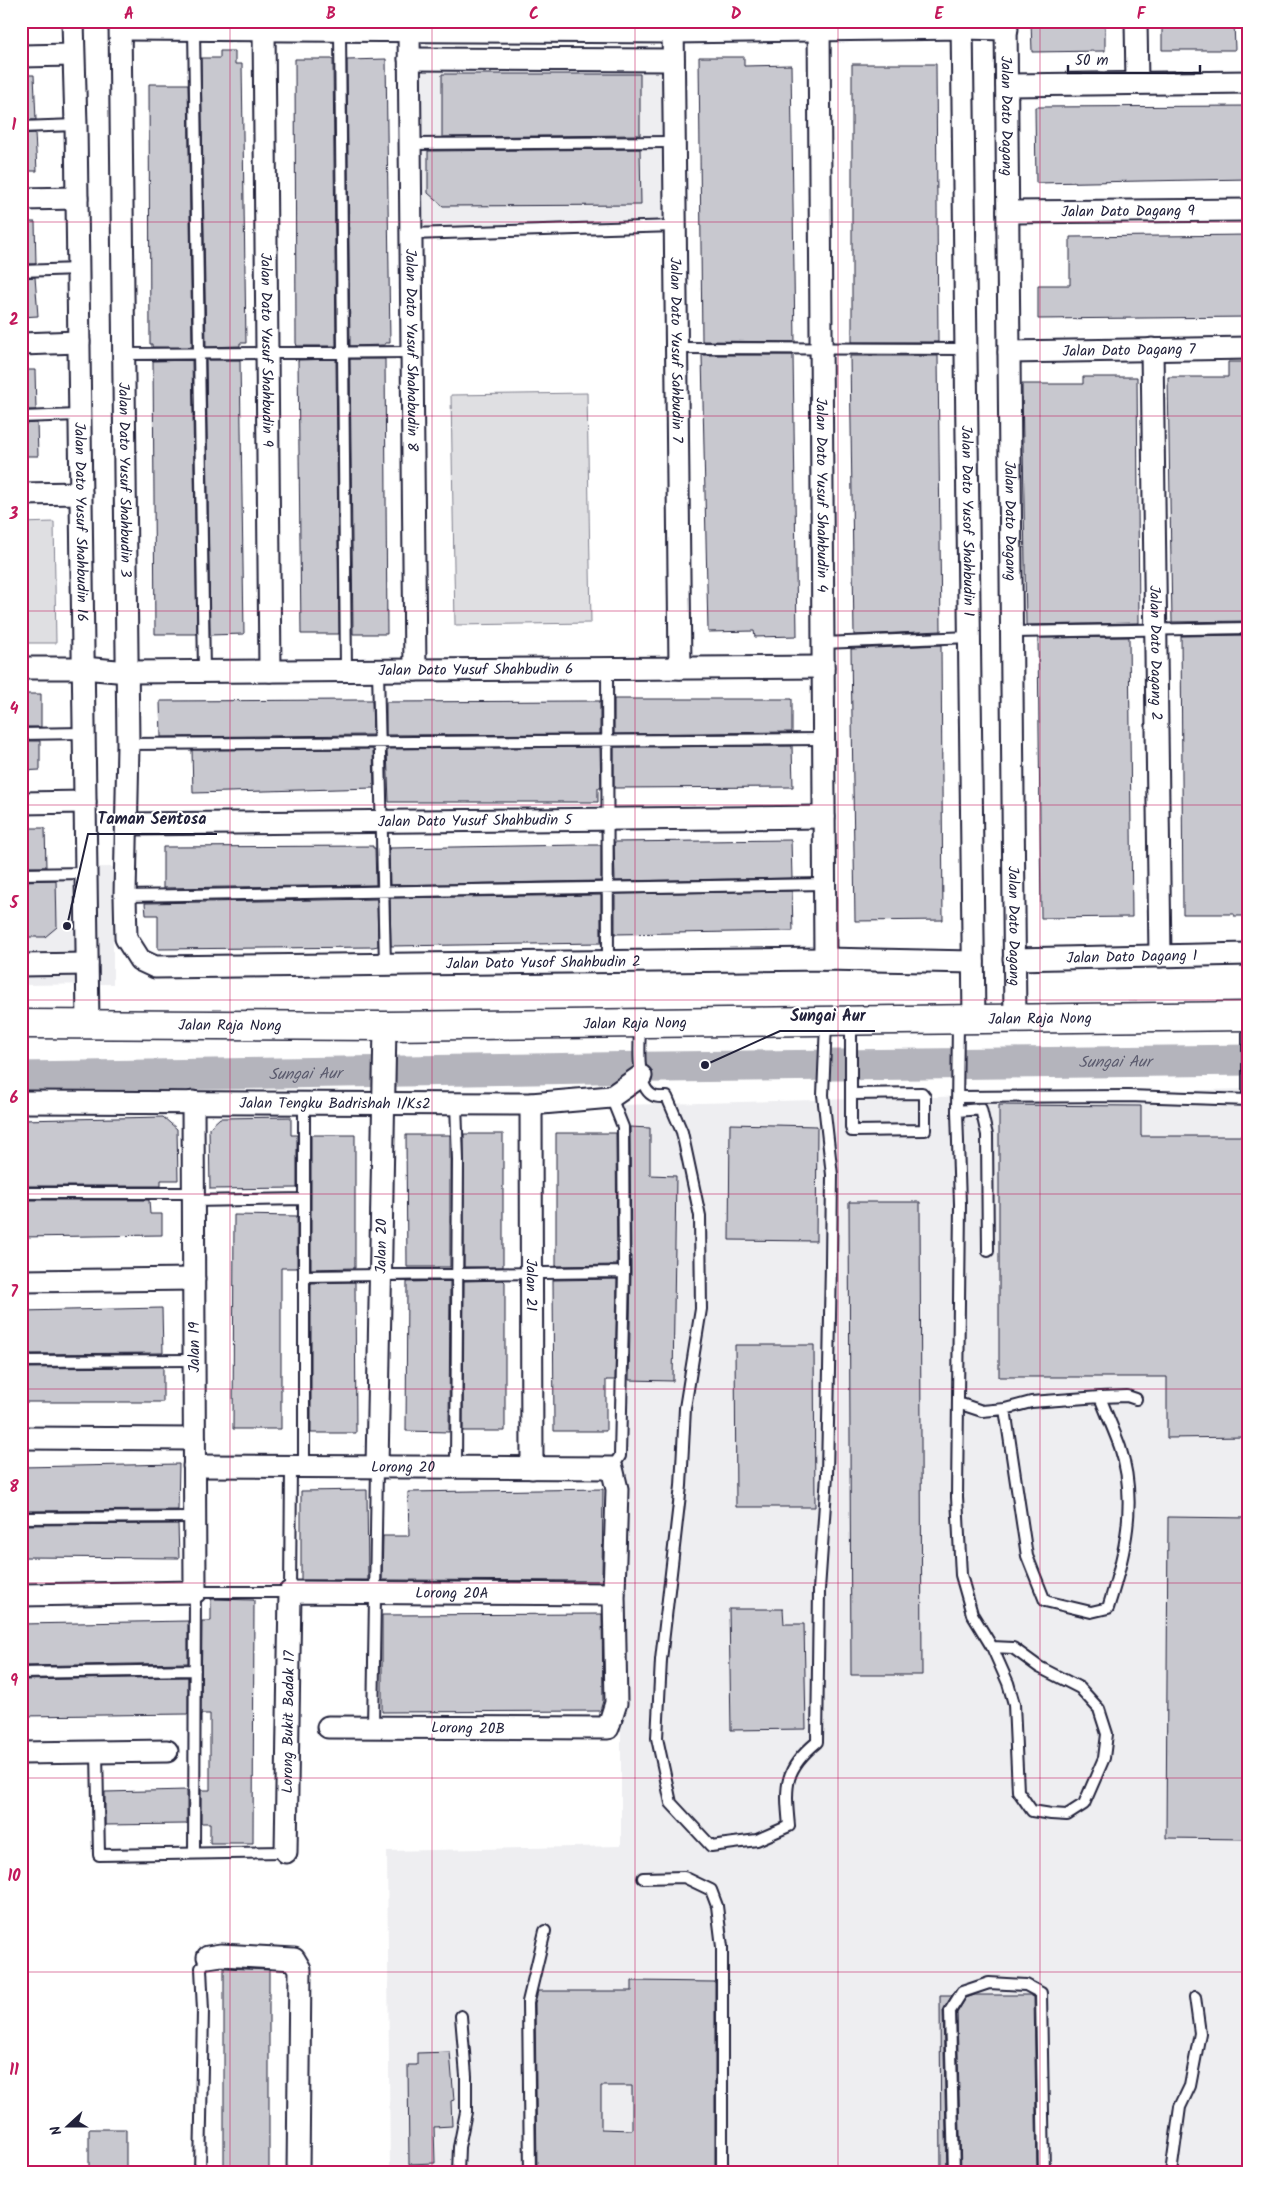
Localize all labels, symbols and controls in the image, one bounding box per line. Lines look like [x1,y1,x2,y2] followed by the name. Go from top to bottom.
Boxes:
[124,2,134,27] text: A
[326,2,336,27] text: B
[529,2,539,27] text: C
[731,2,742,27] text: D
[935,2,945,27] text: E
[1137,2,1147,27] text: F
[1068,42,1200,74] scale bar
[1075,49,1109,73] text: 50 m
[993,56,1018,176] street label: Jalan Dato Dagang
[12,113,17,138] text: 1
[1061,199,1196,225] street label: Jalan Dato Dagang 9
[398,249,424,452] street label: Jalan Dato Yusuf Shahabudin 8
[253,253,279,448] street label: Jalan Dato Yusuf Shahbudin 9
[663,257,689,444] street label: Jalan Dato Yusuf Sahbudin 7
[9,308,19,333] text: 2
[1062,338,1197,364] street label: Jalan Dato Dagang 7
[111,382,137,578] street label: Jalan Dato Yusuf Shahbudin 3
[808,397,834,593] street label: Jalan Dato Yusuf Shahbudin 4
[67,422,94,622] street label: Jalan Dato Yusuf Shahbudin 16
[954,425,980,617] street label: Jalan Dato Yusof Shahbudin 1
[997,461,1022,581] street label: Jalan Dato Dagang
[9,502,19,527] text: 3
[1142,585,1168,721] street label: Jalan Dato Dagang 2
[378,658,573,683] street label: Jalan Dato Yusuf Shahbudin 6
[10,697,19,722] text: 4
[88,803,217,834] callout: Taman Sentosa
[98,807,206,832] text: Taman Sentosa
[378,809,573,834] street label: Jalan Dato Yusuf Shahbudin 5
[1001,866,1026,986] street label: Jalan Dato Dagang
[9,891,20,916] text: 5
[1066,944,1198,971] street label: Jalan Dato Dagang 1
[446,950,641,977] street label: Jalan Dato Yusof Shahbudin 2
[780,1000,875,1031] callout: Sungai Aur
[790,1004,867,1029] text: Sungai Aur
[988,1007,1092,1032] street label: Jalan Raja Nong
[583,1012,687,1037] street label: Jalan Raja Nong
[178,1014,282,1038] street label: Jalan Raja Nong
[1078,1050,1155,1075] water label: Sungai Aur
[268,1061,345,1087] water label: Sungai Aur
[10,1086,19,1111] text: 6
[239,1092,431,1117] street label: Jalan Tengku Badrishah 1/Ks2
[370,1218,395,1274] street label: Jalan 20
[518,1259,543,1311] street label: Jalan 21
[10,1280,18,1305] text: 7
[183,1321,207,1372] street label: Jalan 19
[371,1456,436,1480] street label: Lorong 20
[9,1475,19,1500] text: 8
[415,1582,489,1606] street label: Lorong 20A
[276,1649,302,1794] street label: Lorong Bukit Badak 17
[10,1669,18,1694] text: 9
[431,1716,505,1742] street label: Lorong 20B
[7,1864,21,1889] text: 10
[9,2058,19,2083] text: 11
[42,2102,92,2152] north arrow
[45,2122,69,2138] text: N

